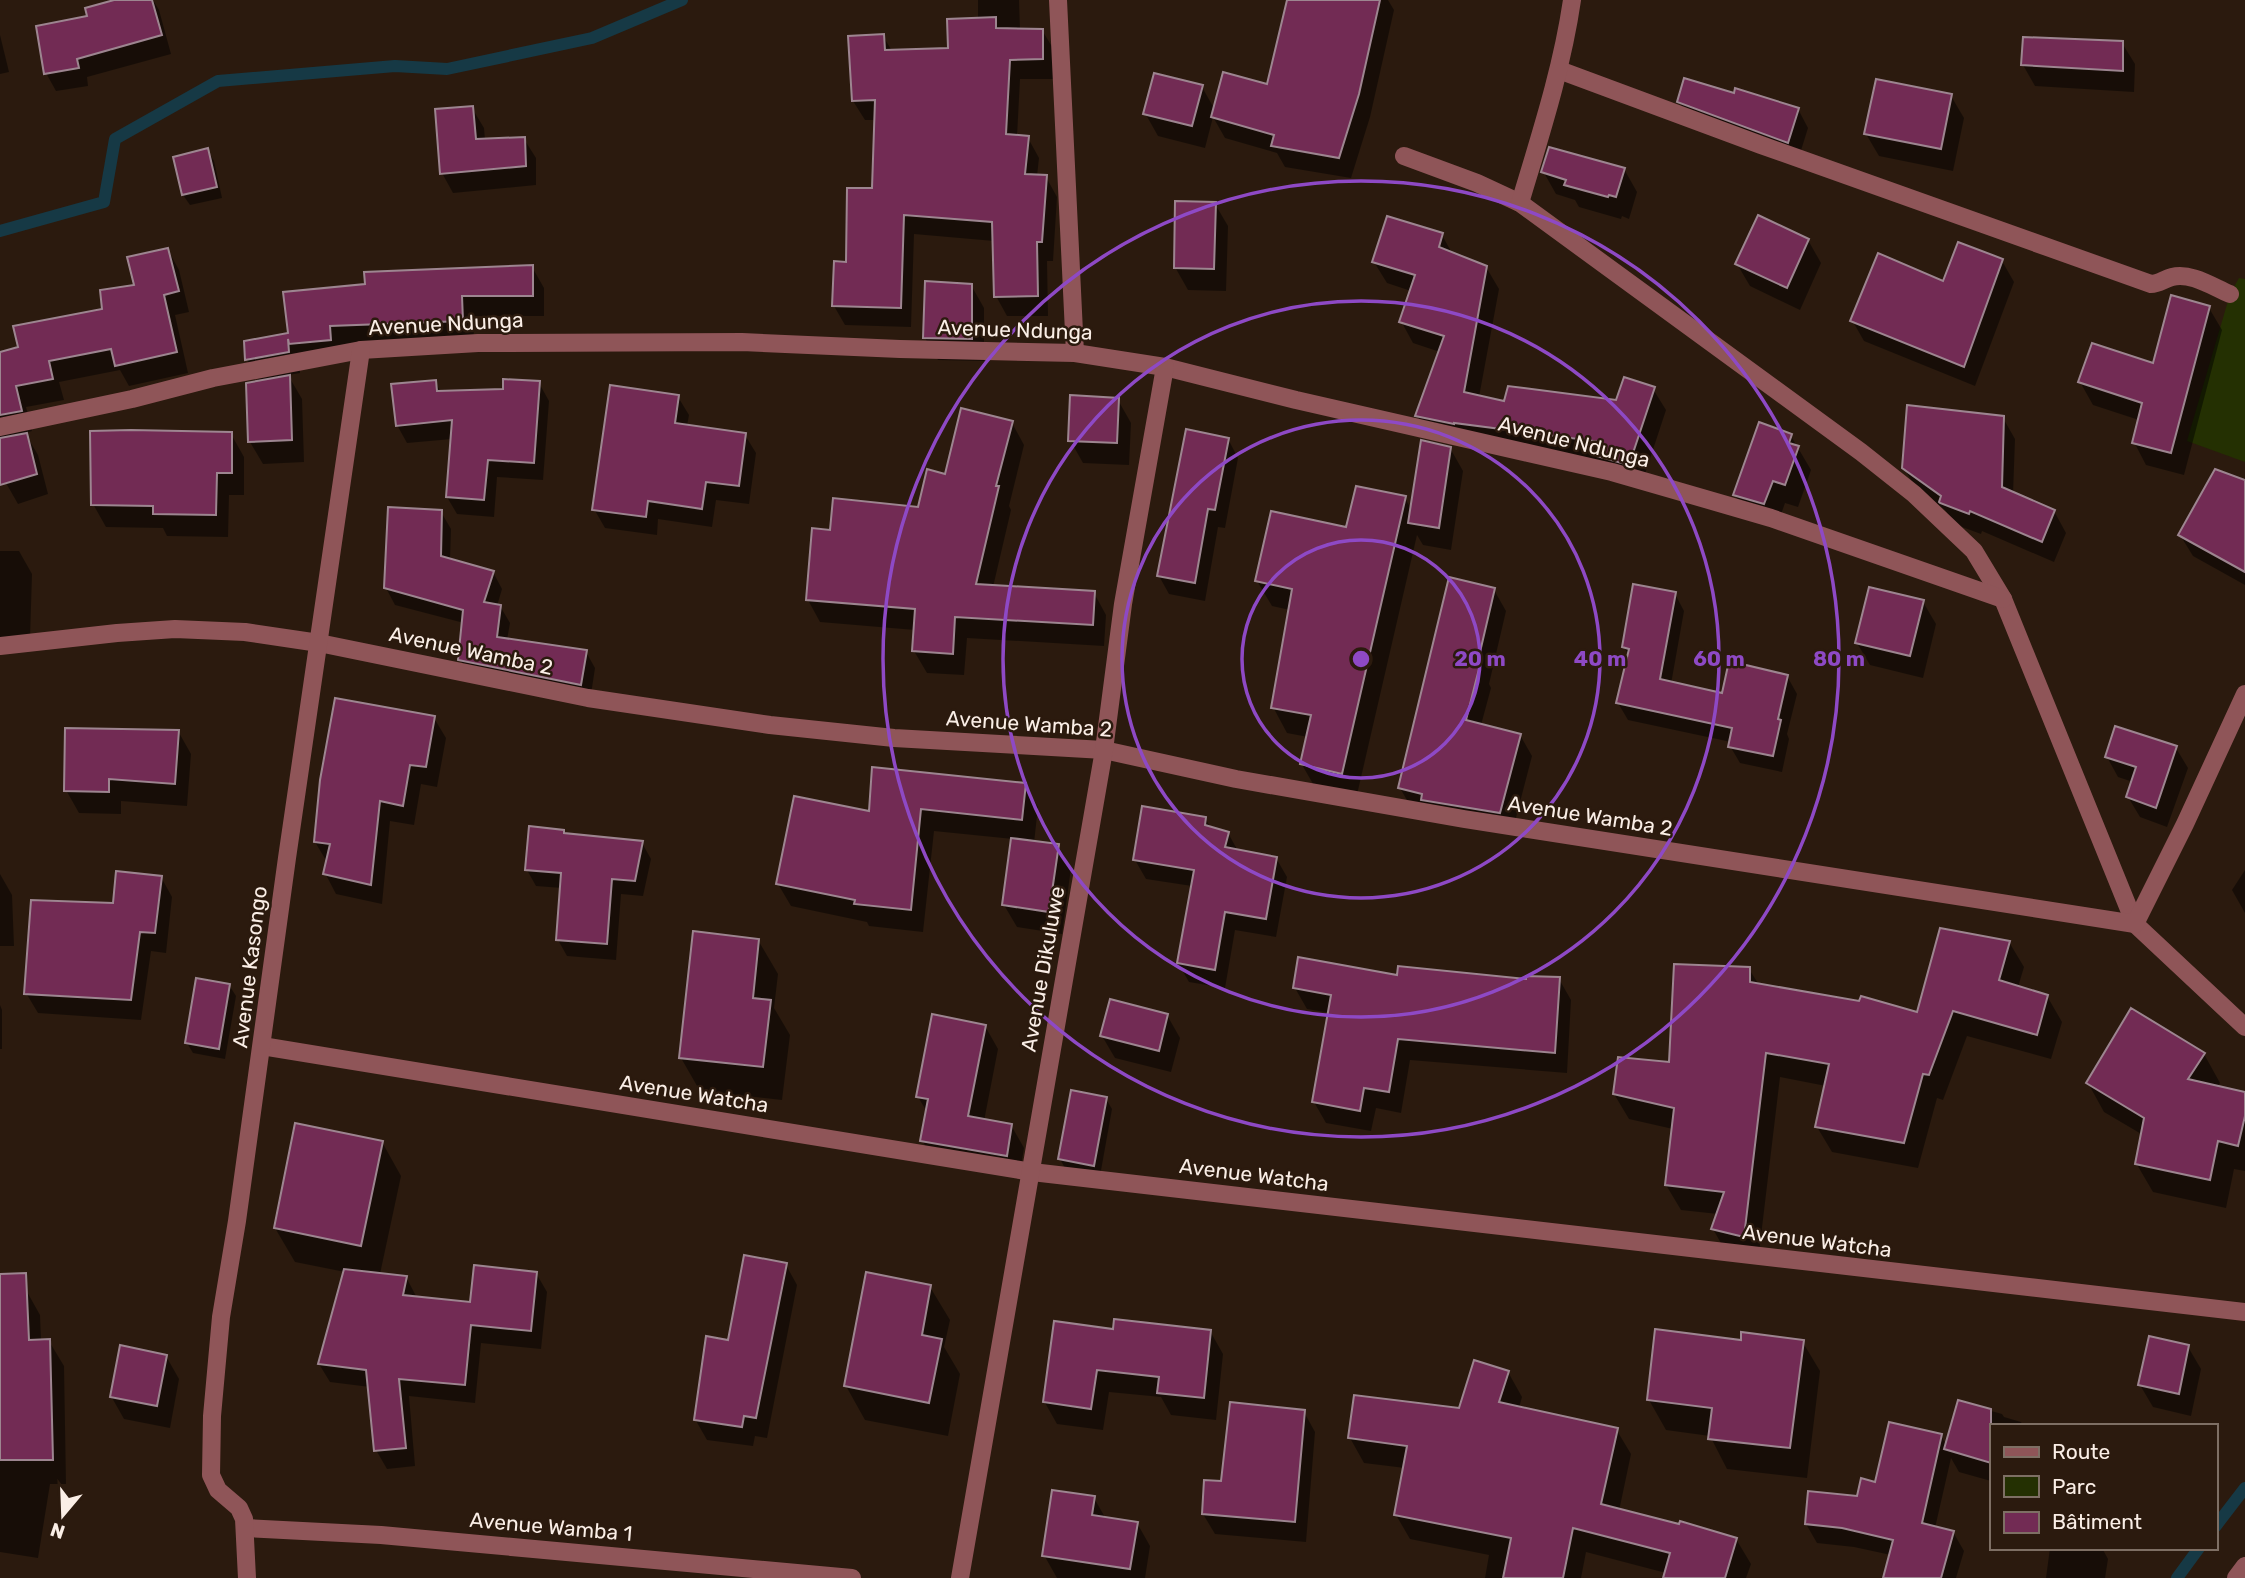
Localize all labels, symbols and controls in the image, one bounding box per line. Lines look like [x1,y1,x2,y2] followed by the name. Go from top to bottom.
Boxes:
[368,307,524,340] street label: Avenue Ndunga
[937,314,1093,345] street label: Avenue Ndunga
[1496,411,1652,472] street label: Avenue Ndunga
[387,621,555,680] street label: Avenue Wamba 2
[1454,646,1506,671] text: 20 m
[1574,646,1626,671] text: 40 m
[1693,646,1745,671] text: 60 m
[1813,646,1865,671] text: 80 m
[1349,647,1373,671] centre of rings
[945,705,1113,742] street label: Avenue Wamba 2
[1506,790,1674,841] street label: Avenue Wamba 2
[1016,884,1069,1054] street label: Avenue Dikuluwe
[227,885,272,1049] street label: Avenue Kasongo
[618,1069,770,1118] street label: Avenue Watcha
[1178,1153,1330,1196] street label: Avenue Watcha
[1741,1219,1893,1262] street label: Avenue Watcha
[1990,1424,2217,1550] legend
[2052,1439,2110,1464] text: Route
[2052,1474,2096,1499] text: Parc
[28,1480,98,1550] north arrow
[469,1507,633,1546] street label: Avenue Wamba 1
[2052,1509,2142,1534] text: Bâtiment
[47,1518,68,1544] text: N

